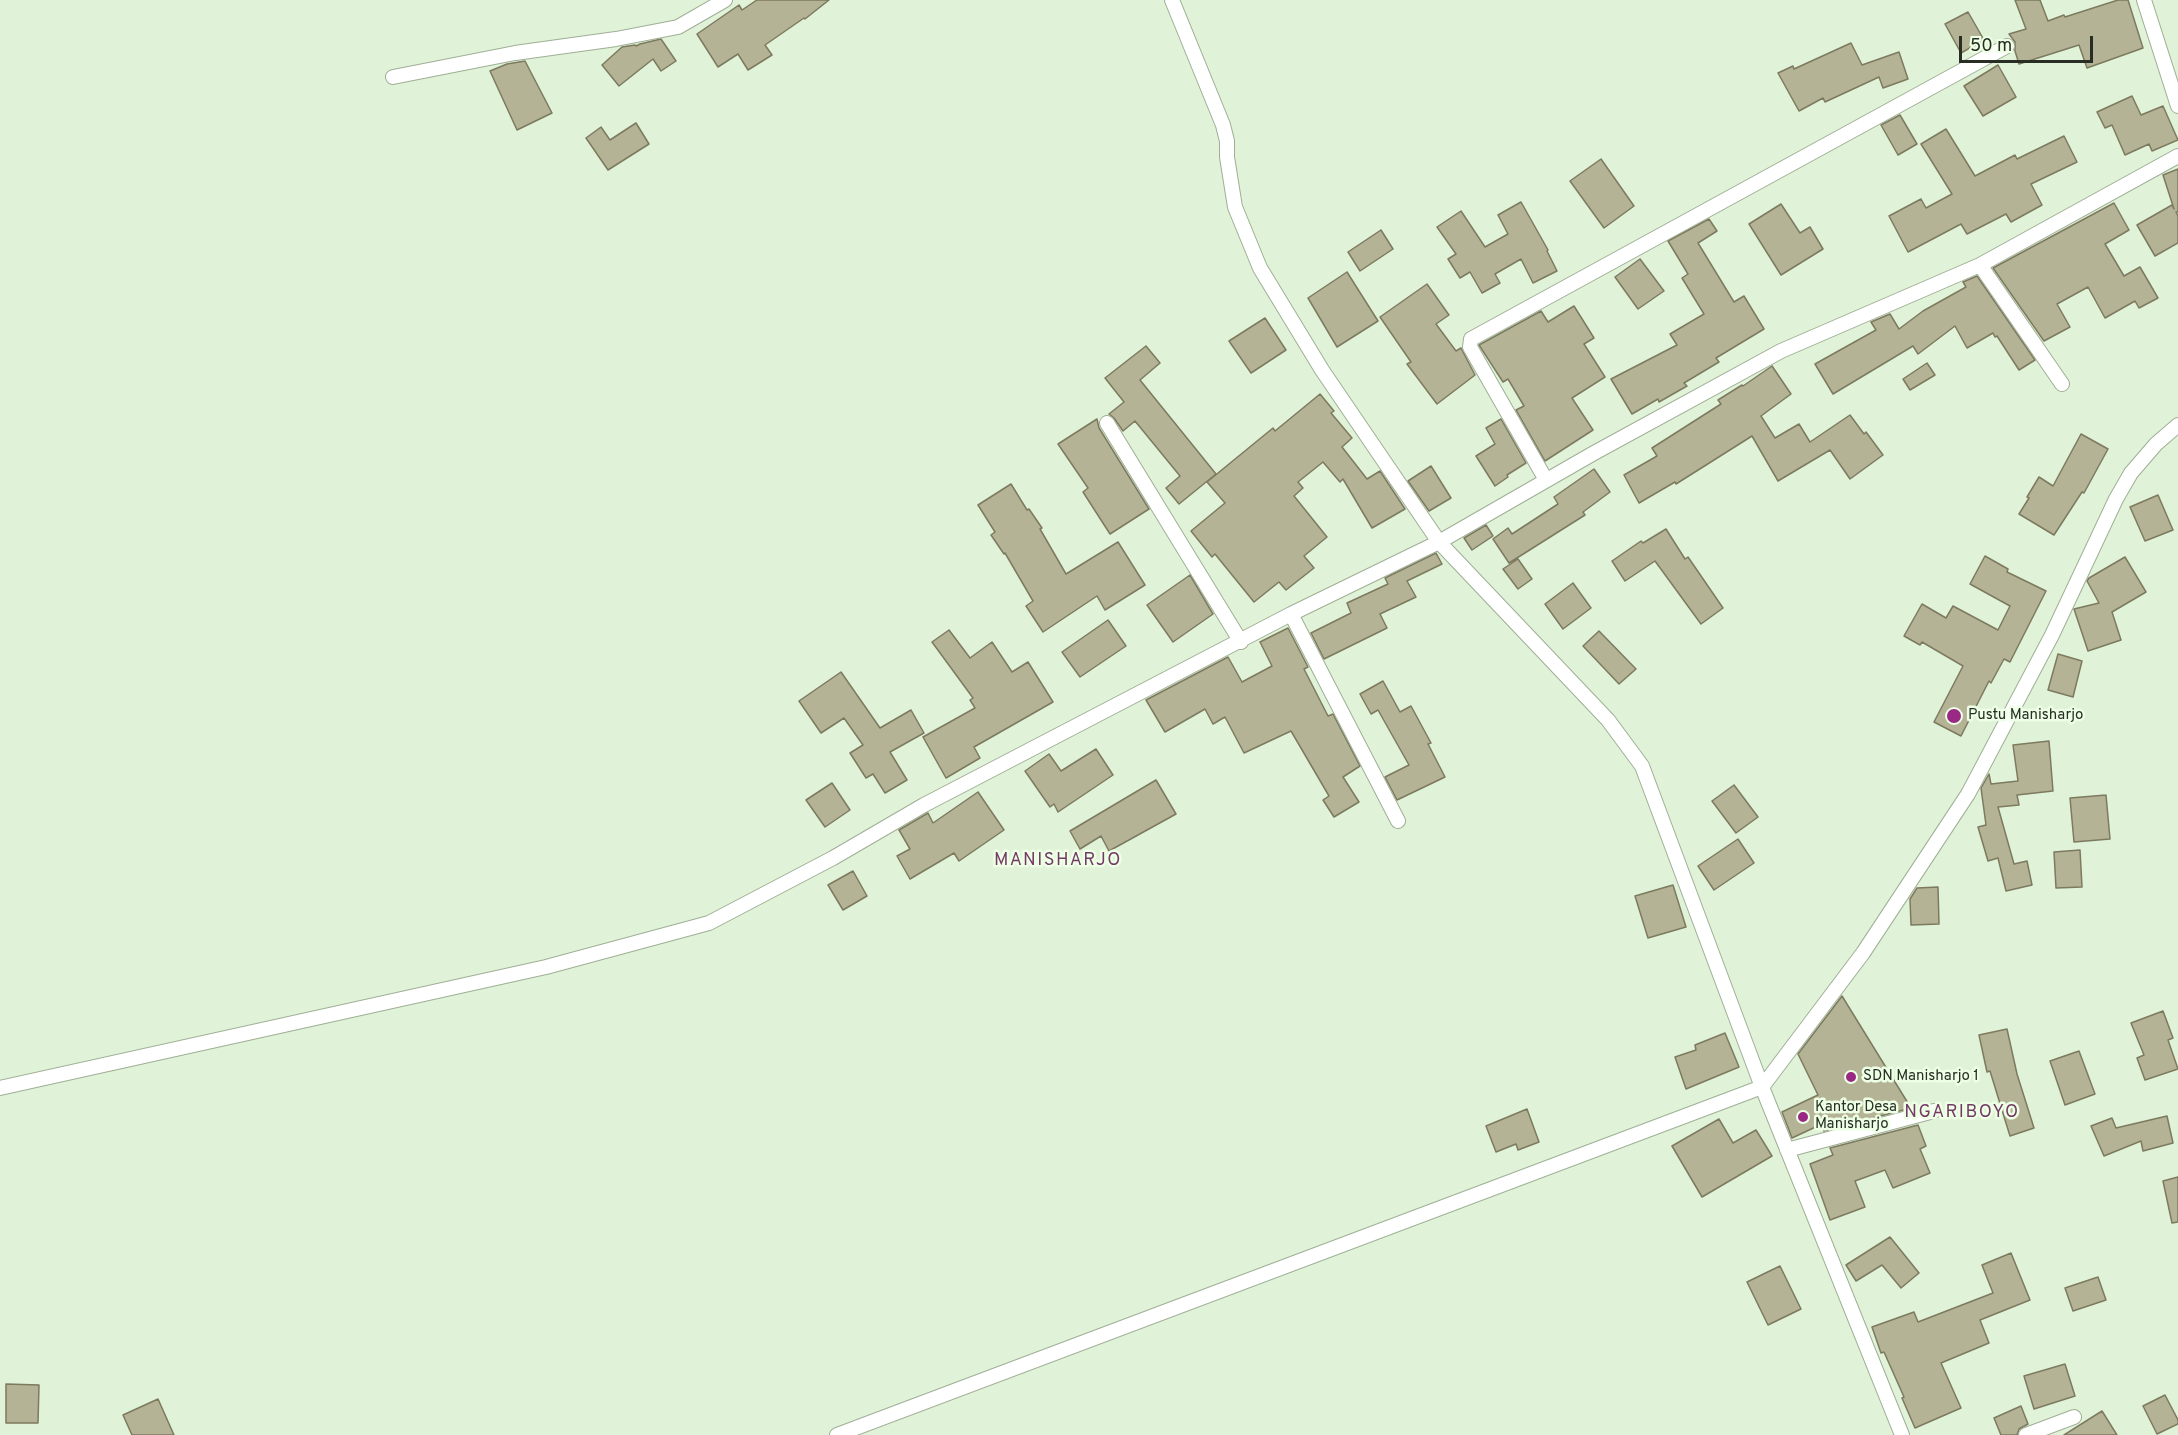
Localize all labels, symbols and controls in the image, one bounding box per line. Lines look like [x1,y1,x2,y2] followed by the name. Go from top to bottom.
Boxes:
[1962,24,2096,62] scale bar
[1970,35,2012,58] text: 50 m
[1945,707,1963,725] marker: Pustu Manisharjo
[1968,707,2083,725] place label: Pustu Manisharjo
[994,850,1122,872] district label: MANISHARJO
[1863,1068,1979,1086] place label: SDN Manisharjo 1
[1844,1070,1858,1084] marker: SDN Manisharjo 1
[1815,1099,1897,1134] place label: Kantor Desa Manisharjo
[1904,1102,2020,1124] district label: NGARIBOYO
[1796,1110,1810,1124] marker: Kantor Desa Manisharjo

